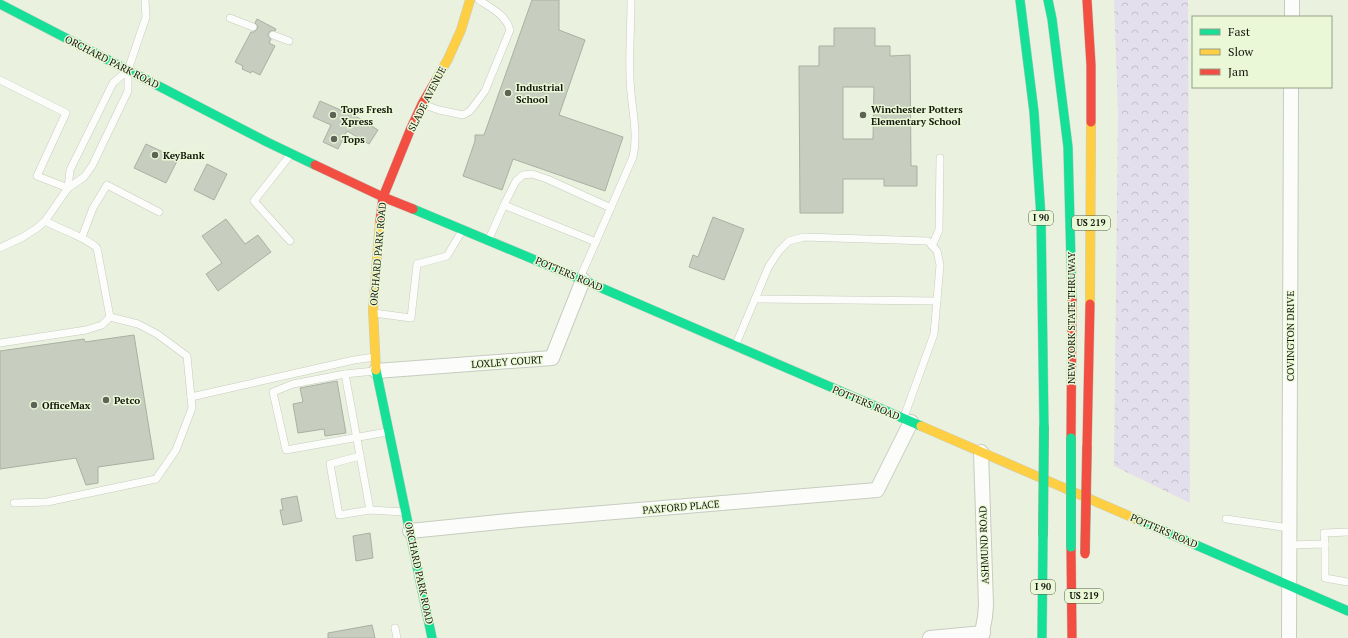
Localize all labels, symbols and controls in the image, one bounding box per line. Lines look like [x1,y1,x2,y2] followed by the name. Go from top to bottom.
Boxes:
[1192,16,1332,88] legend
[1228,24,1251,39] text: Fast
[63,33,161,91] street label: ORCHARD PARK ROAD
[1228,44,1254,59] text: Slow
[405,64,449,134] street label: SLADE AVENUE
[1228,64,1249,79] text: Jam
[516,81,564,106] place label: Industrial School
[503,88,513,98] marker: Industrial School
[341,103,393,128] place label: Tops Fresh Xpress
[871,103,963,128] place label: Winchester Potters Elementary School
[328,110,338,120] marker: Tops Fresh Xpress
[858,110,868,120] marker: Winchester Potters Elementary School
[342,133,365,146] place label: Tops
[329,134,339,144] marker: Tops
[163,149,205,162] place label: KeyBank
[150,150,160,160] marker: KeyBank
[367,202,389,306] street label: ORCHARD PARK ROAD
[1029,211,1053,225] road number: I 90
[1072,216,1110,230] road number: US 219
[1065,251,1078,384] street label: NEW YORK STATE THRUWAY
[533,254,605,294] street label: POTTERS ROAD
[1284,291,1297,381] street label: COVINGTON DRIVE
[471,353,543,371] street label: LOXLEY COURT
[830,383,902,423] street label: POTTERS ROAD
[114,394,140,407] place label: Petco
[101,395,111,405] marker: Petco
[42,399,91,412] place label: OfficeMax
[29,400,39,410] marker: OfficeMax
[642,497,720,517] street label: PAXFORD PLACE
[976,506,992,584] street label: ASHMUND ROAD
[1128,511,1200,551] street label: POTTERS ROAD
[402,521,436,625] street label: ORCHARD PARK ROAD
[1031,580,1055,594] road number: I 90
[1065,589,1103,603] road number: US 219

